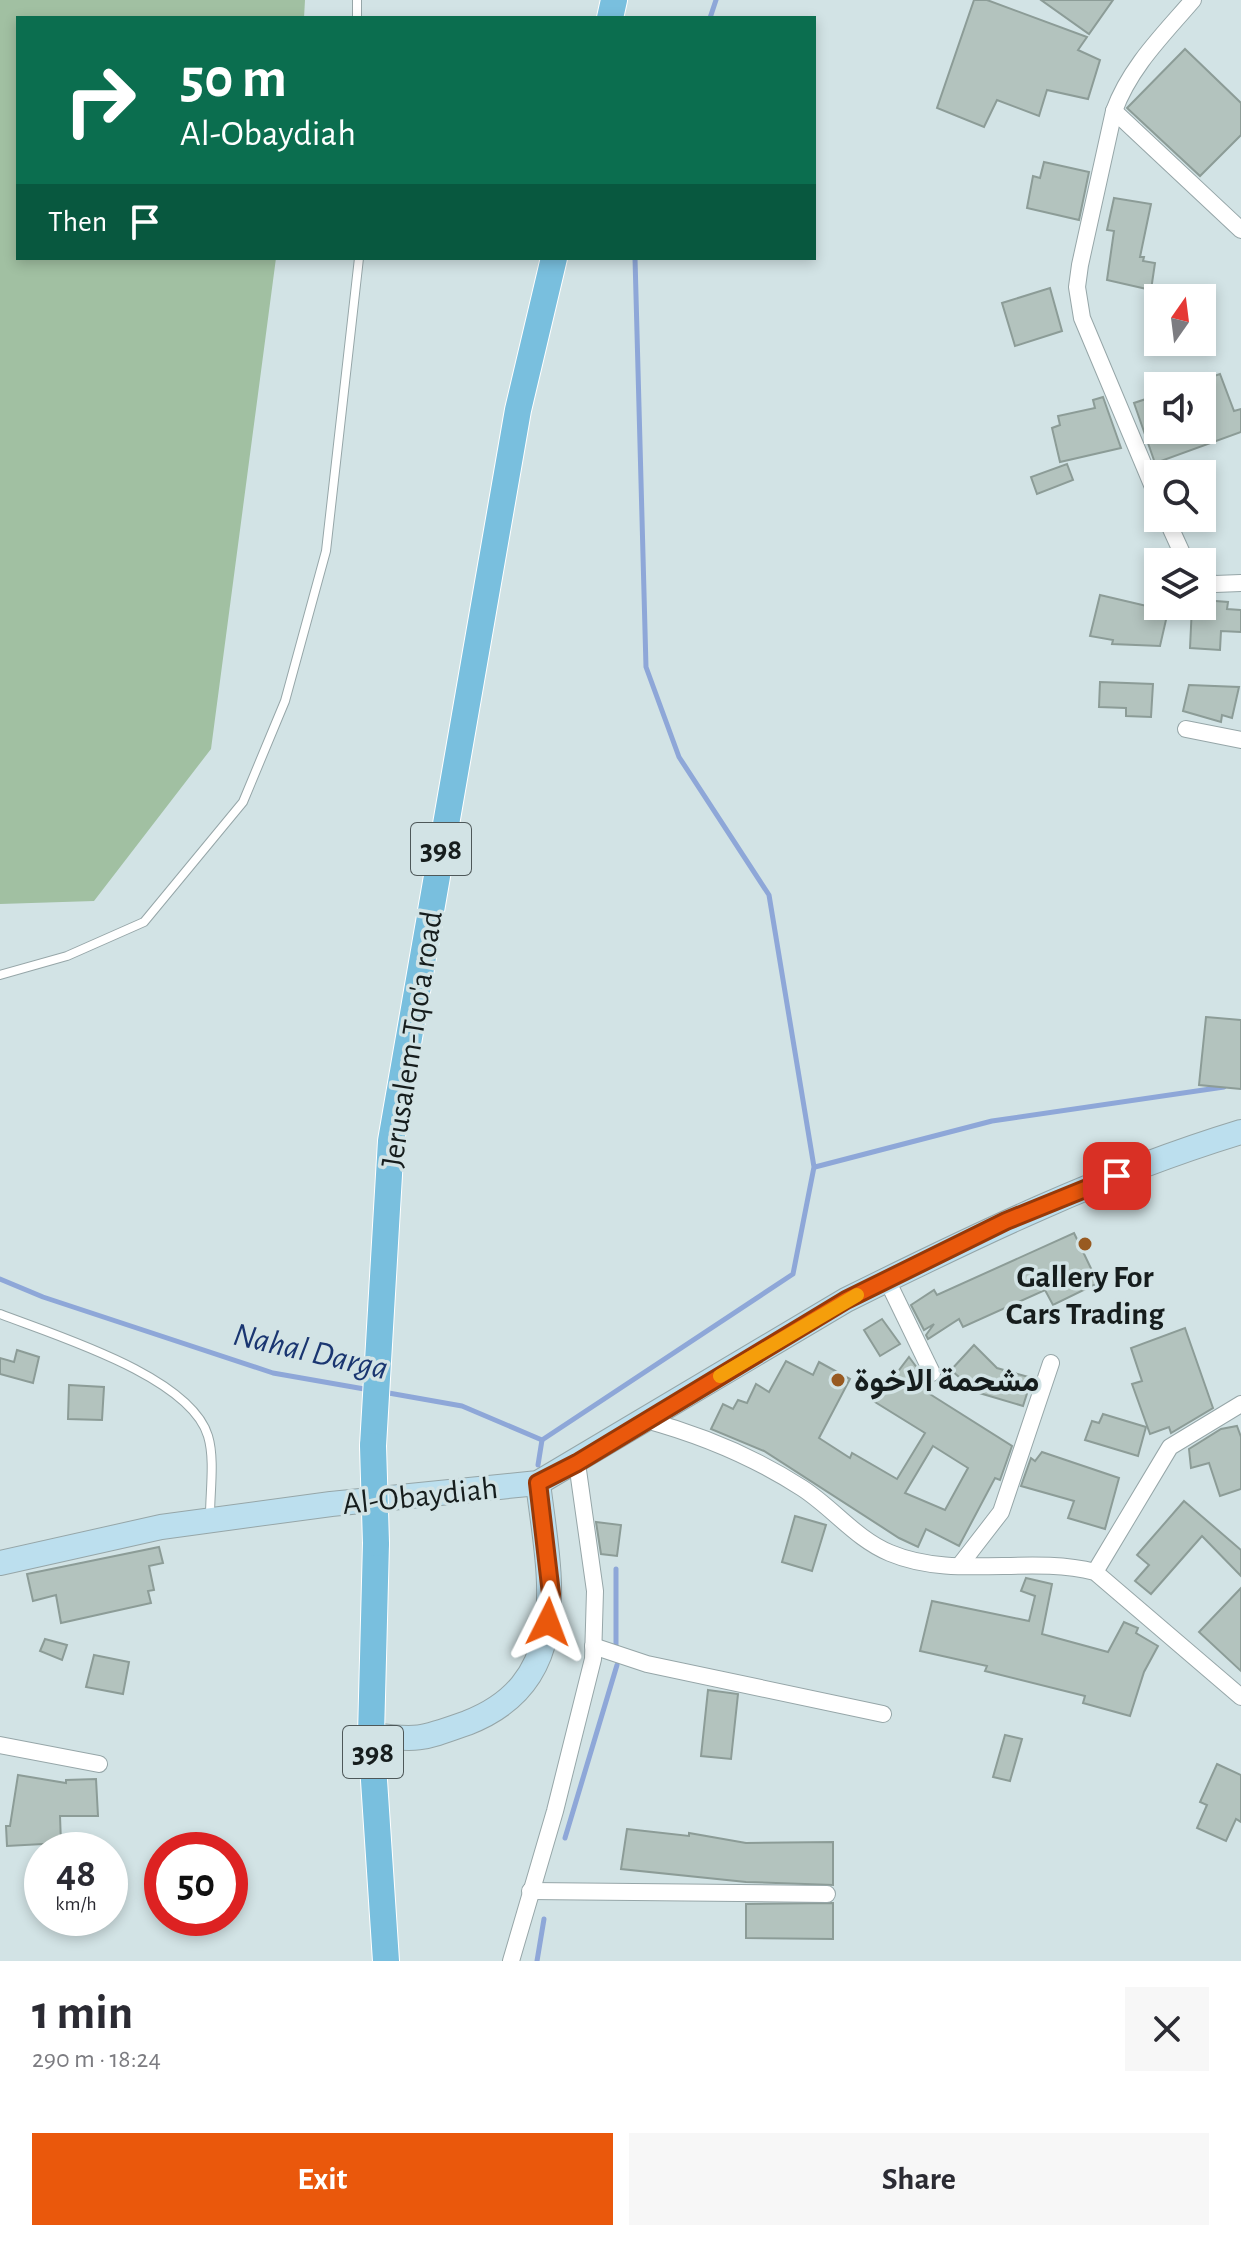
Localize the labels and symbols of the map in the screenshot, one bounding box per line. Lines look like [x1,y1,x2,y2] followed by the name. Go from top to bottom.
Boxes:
[1144,284,1216,356] north arrow
[411,823,471,875] road number: 398
[376,909,448,1170] street label: Jerusalem-Tqo'a road
[1083,1142,1151,1210] pin
[1076,1235,1094,1253] marker: Gallery For Cars Trading
[1006,1261,1165,1330] place label: Gallery For Cars Trading
[230,1318,391,1386] water label: Nahal Darga
[854,1365,1039,1400] place label: مشحمة الاخوة
[829,1371,847,1389] marker: مشحمة الاخوة
[341,1472,500,1520] street label: Al-Obaydiah
[506,1580,590,1664] position arrow
[343,1726,403,1778] road number: 398
[144,1832,248,1936] speed limit sign: 50

